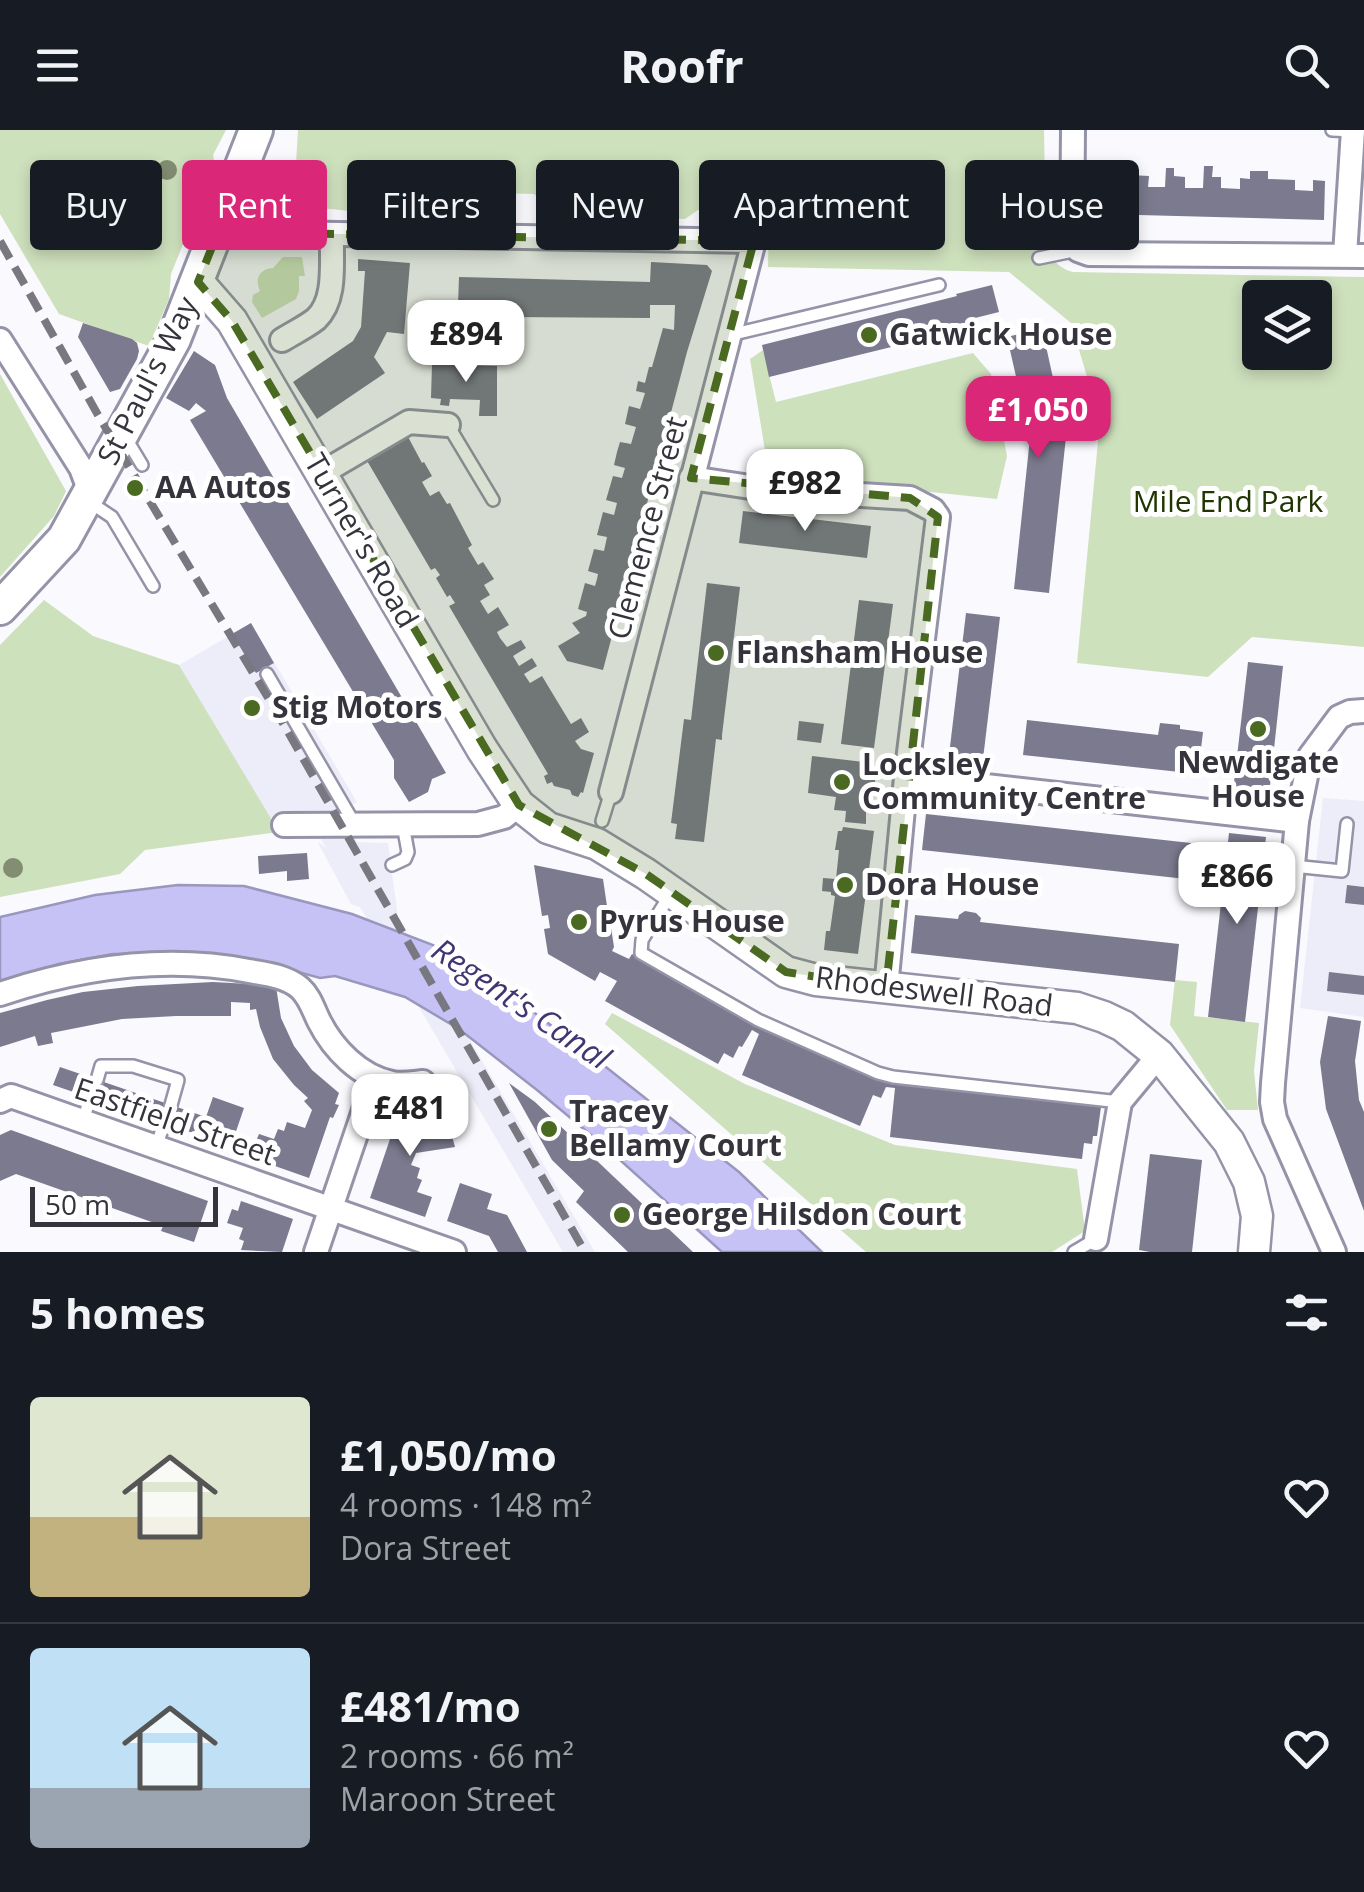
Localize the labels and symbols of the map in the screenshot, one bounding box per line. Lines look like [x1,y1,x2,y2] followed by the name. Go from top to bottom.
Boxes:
[87,288,207,471] street label: St Paul's Way
[407,300,525,385] pin: £894
[889,313,1112,354] place label: Gatwick House
[858,324,880,346] marker: Gatwick House
[957,376,1119,461] pin: £1,050
[597,412,696,644] street label: Clemence Street
[296,446,429,635] street label: Turner's Road
[746,449,864,534] pin: £982
[155,466,291,507] place label: AA Autos
[124,477,146,499] marker: AA Autos
[1133,480,1324,521] park label: Mile End Park
[736,631,983,672] place label: Flansham House
[705,642,727,664] marker: Flansham House
[272,686,442,727] place label: Stig Motors
[241,697,263,719] marker: Stig Motors
[1247,718,1269,740] marker: Newdigate House
[1177,741,1339,816] place label: Newdigate House
[862,743,1146,818] place label: Locksley Community Centre
[831,771,853,793] marker: Locksley Community Centre
[1178,842,1296,927] pin: £866
[865,863,1039,904] place label: Dora House
[834,874,856,896] marker: Dora House
[599,900,785,941] place label: Pyrus House
[568,911,590,933] marker: Pyrus House
[424,927,620,1079] water label: Regent's Canal
[813,956,1055,1025] street label: Rhodeswell Road
[69,1067,282,1174] street label: Eastfield Street
[351,1074,469,1159] pin: £481
[569,1090,782,1165] place label: Tracey Bellamy Court
[538,1118,560,1140] marker: Tracey Bellamy Court
[30,1182,218,1226] scale bar
[642,1193,961,1234] place label: George Hilsdon Court
[611,1204,633,1226] marker: George Hilsdon Court

